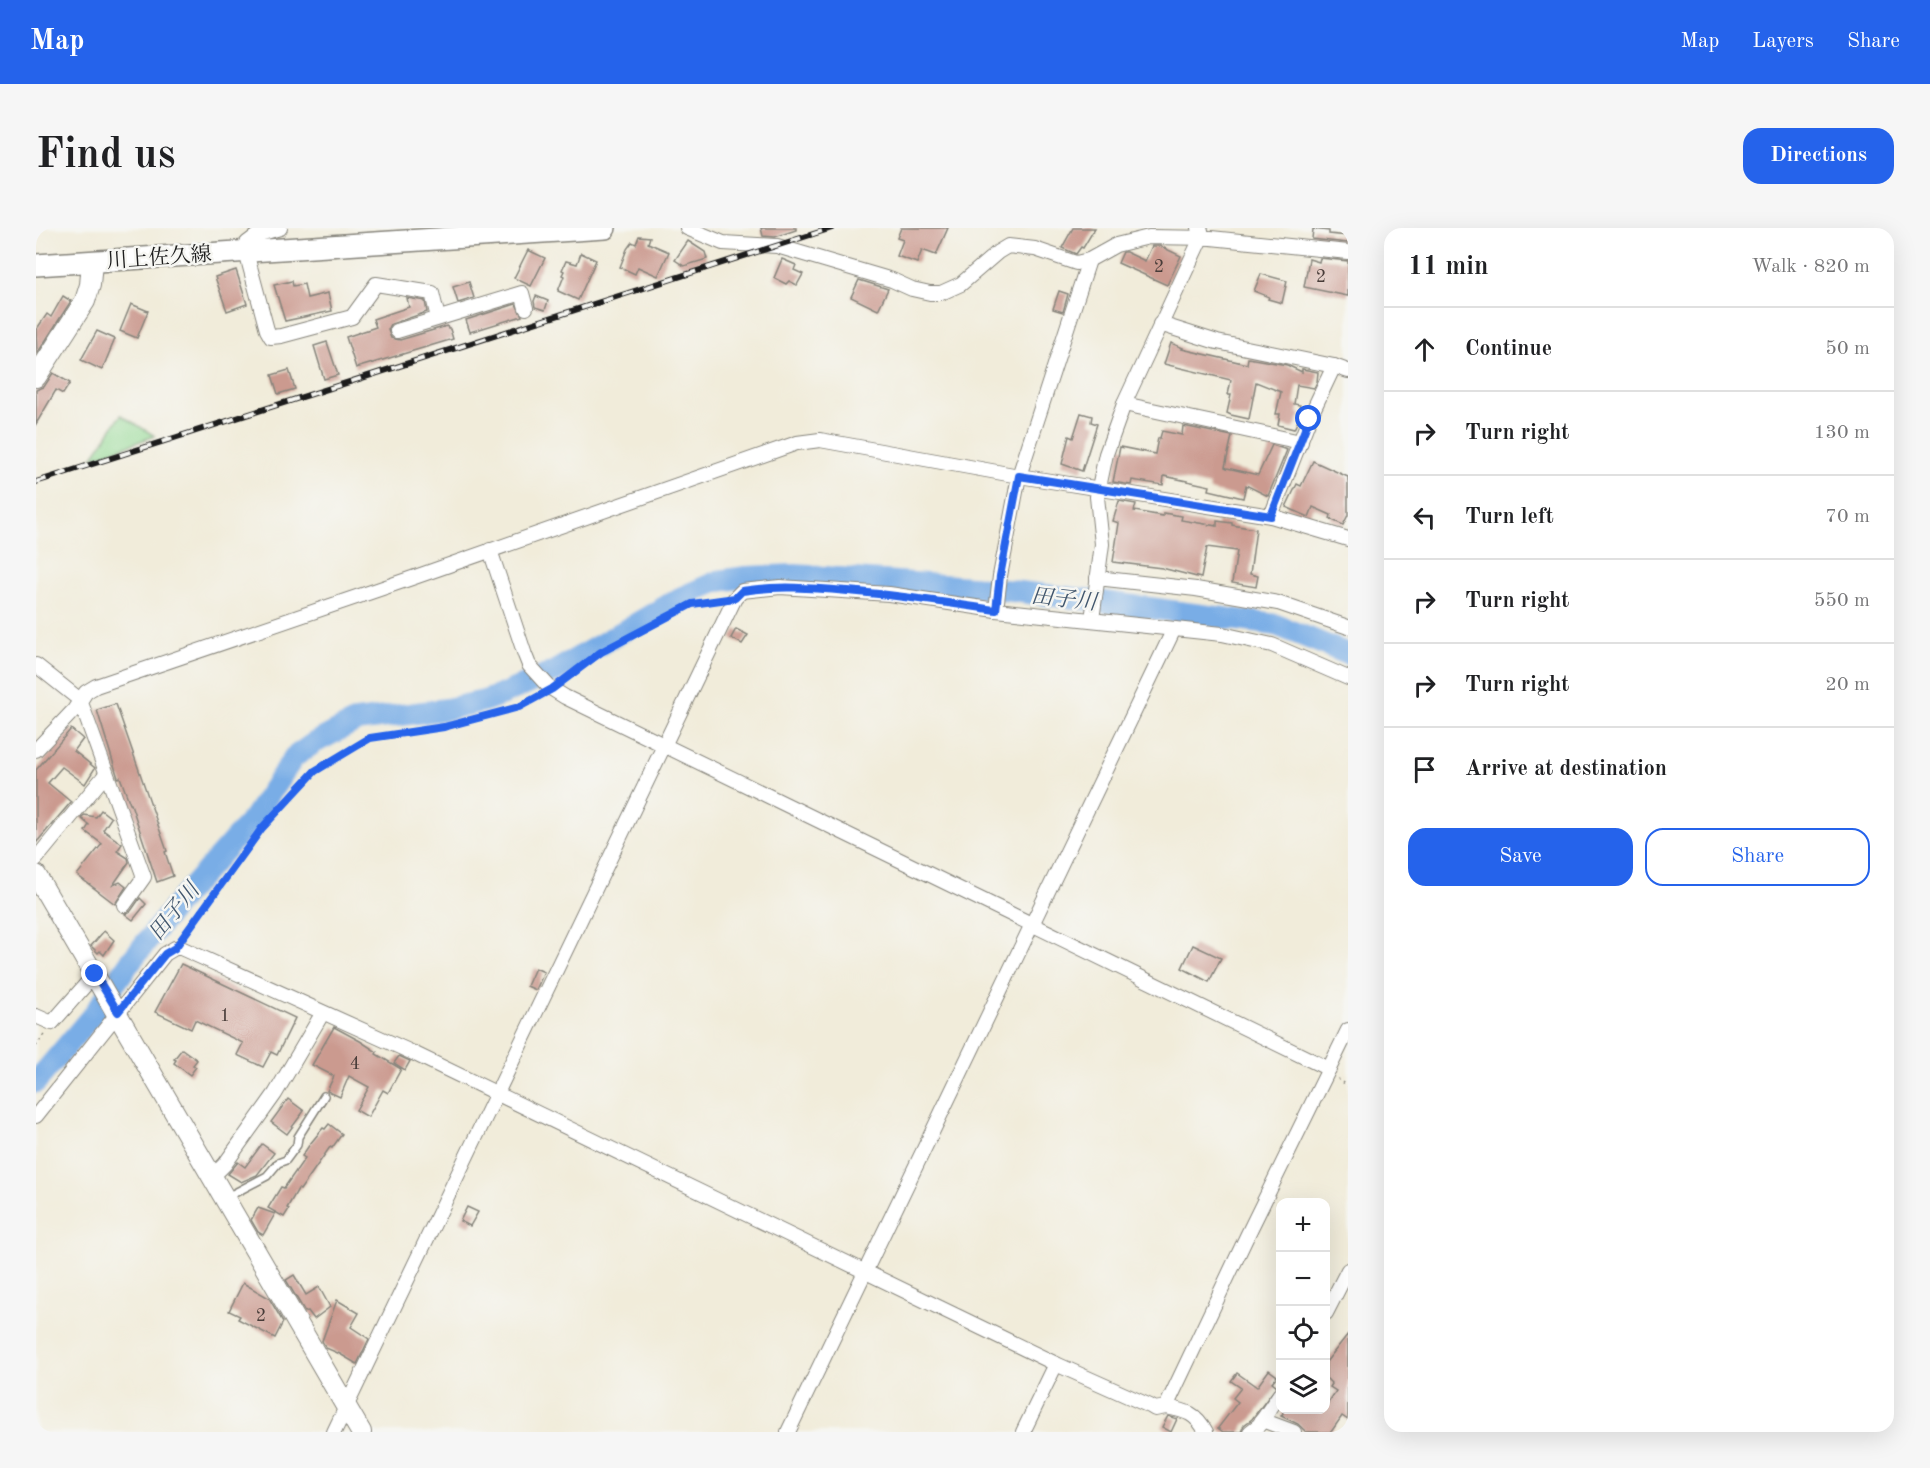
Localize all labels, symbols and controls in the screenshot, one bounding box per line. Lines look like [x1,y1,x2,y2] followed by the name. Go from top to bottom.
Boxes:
[30,28,84,56] text: Map
[1680,31,1719,52] text: Map
[1752,31,1814,52] text: Layers
[1847,31,1900,52] text: Share
[1743,128,1894,184] button: Directions
[36,135,175,177] text: Find us
[106,242,212,273] street label: 川上佐久線
[1408,254,1488,280] text: 11 min
[1751,257,1870,277] text: Walk · 820 m
[1154,258,1164,276] house number: 2
[1316,268,1326,286] house number: 2
[1408,333,1441,366] icon: ahead
[1465,338,1552,360] text: Continue
[1825,339,1870,359] text: 50 m
[1295,405,1321,431] route start
[1408,417,1441,450] icon: right
[1465,422,1569,444] text: Turn right
[1814,423,1870,443] text: 130 m
[1408,501,1441,534] icon: left
[1465,506,1554,528] text: Turn left
[1825,507,1870,527] text: 70 m
[1030,585,1100,615] water label: 田子川
[1408,585,1441,618] icon: right
[1465,590,1569,612] text: Turn right
[1814,591,1870,611] text: 550 m
[1408,669,1441,702] icon: right
[1465,674,1569,696] text: Turn right
[1825,675,1870,695] text: 20 m
[1408,753,1441,786] icon: arrive
[1465,758,1667,780] text: Arrive at destination
[1408,828,1633,886] button: Save
[1645,828,1870,886] button: Share
[144,878,205,945] water label: 田子川
[81,960,107,986] route end
[220,1007,230,1025] house number: 1
[350,1055,360,1073] house number: 4
[1276,1198,1330,1414] map controls
[1276,1198,1330,1252] button: +
[1276,1252,1330,1306] button: −
[1276,1306,1330,1360] button: locate
[256,1307,266,1325] house number: 2
[1276,1360,1330,1414] button: layers

